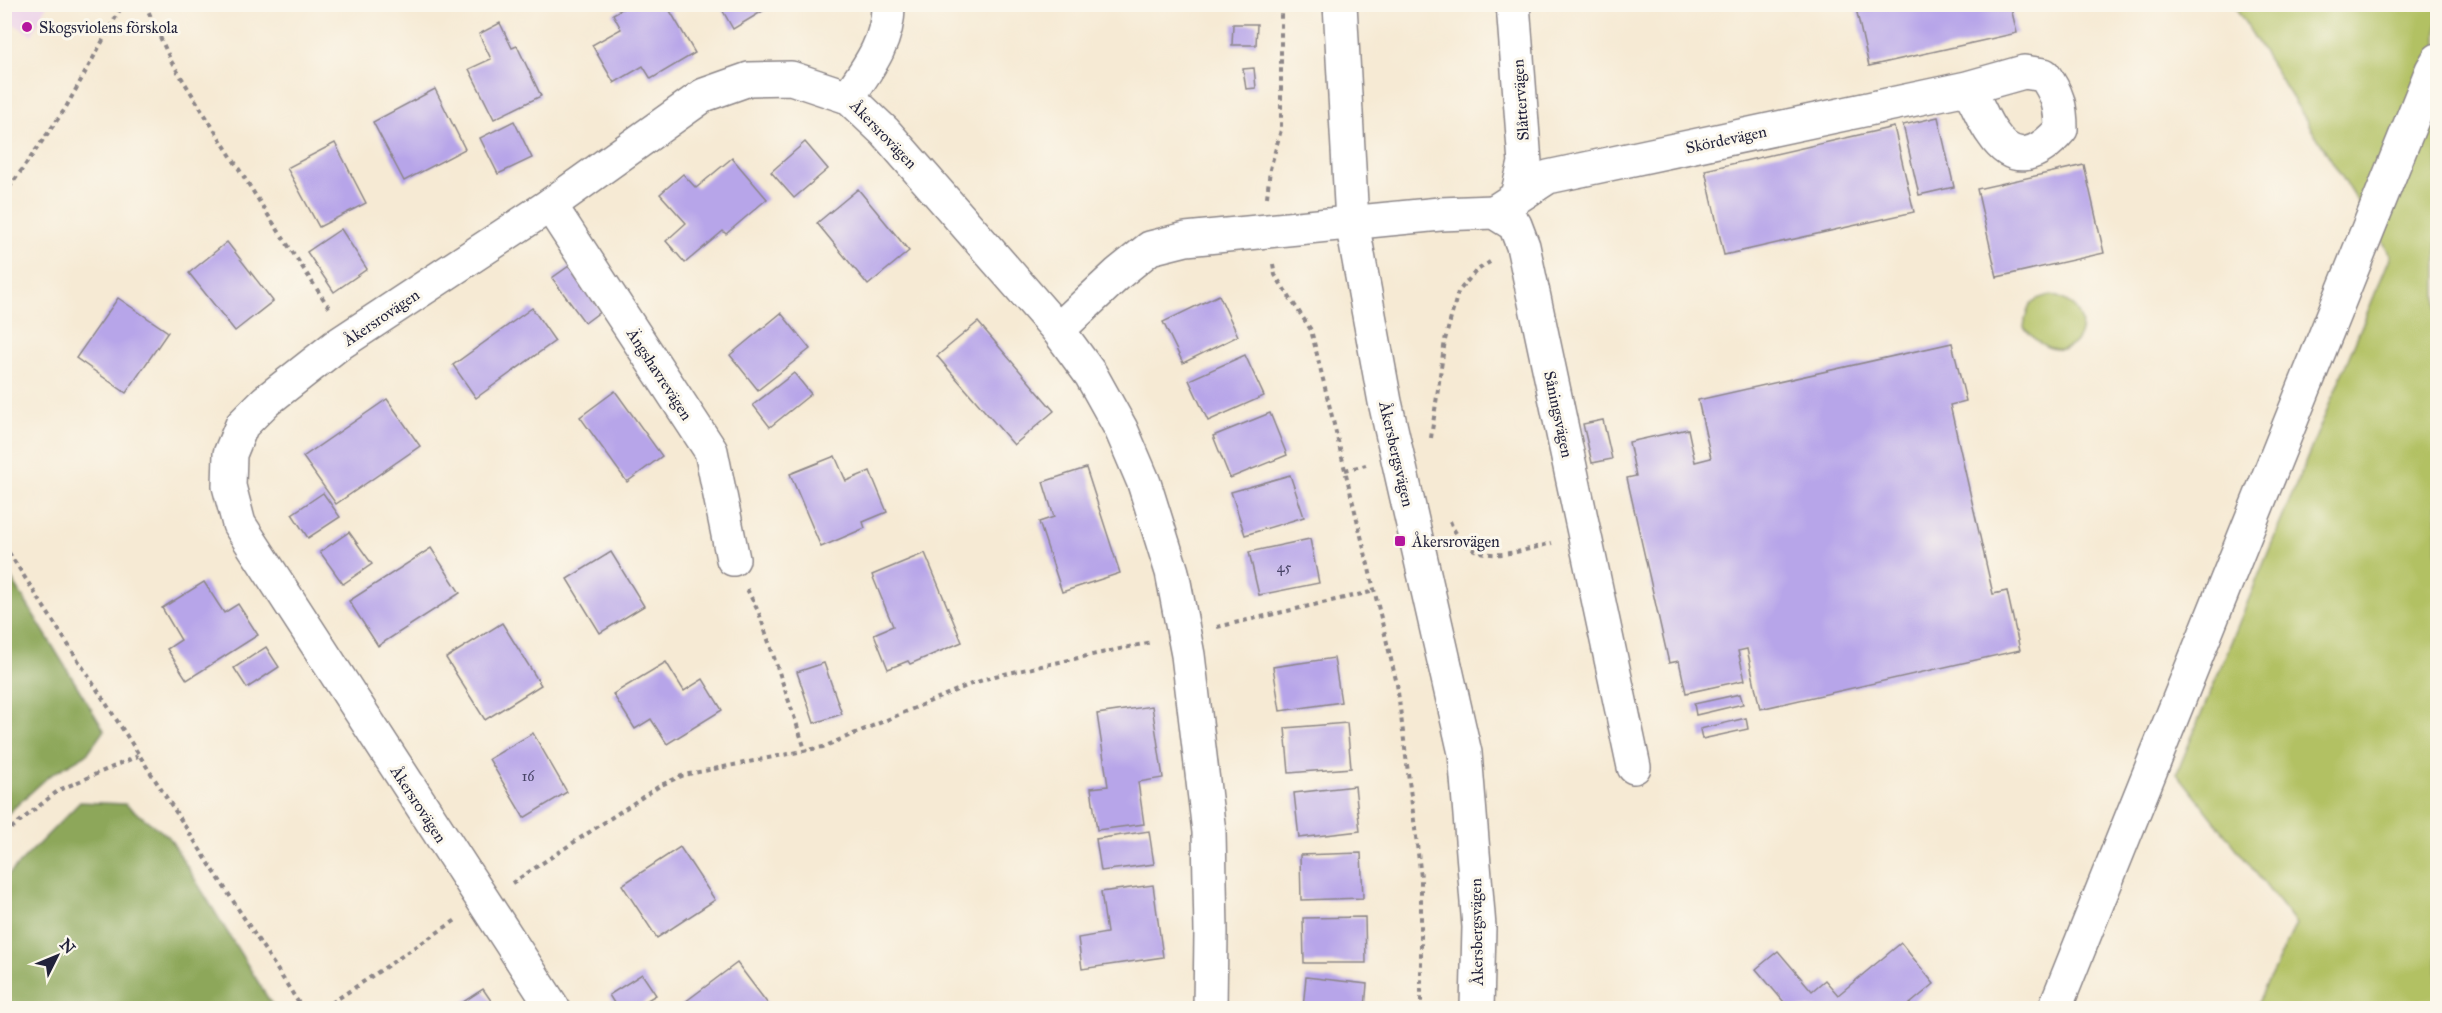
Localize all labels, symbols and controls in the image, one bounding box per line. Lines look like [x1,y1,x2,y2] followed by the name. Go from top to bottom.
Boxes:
[39,18,178,38] place label: Skogsviolens förskola
[20,20,34,34] marker: Skogsviolens förskola
[1508,58,1534,141] street label: Slåttervägen
[845,95,922,173] street label: Åkersrovägen
[1684,122,1769,158] street label: Skördevägen
[338,284,424,351] street label: Åkersrovägen
[621,323,697,425] street label: Ängshavrevägen
[1539,369,1577,460] street label: Såningsvägen
[1374,398,1419,509] street label: Åkersbergsvägen
[1411,531,1500,552] place label: Åkersrovägen
[1393,534,1407,548] marker: Åkersrovägen
[1277,559,1292,576] house number: 45
[385,761,451,847] street label: Åkersrovägen
[522,768,535,785] house number: 16
[1465,878,1488,987] street label: Åkersbergsvägen
[27,926,87,986] north arrow
[56,935,79,958] text: N

